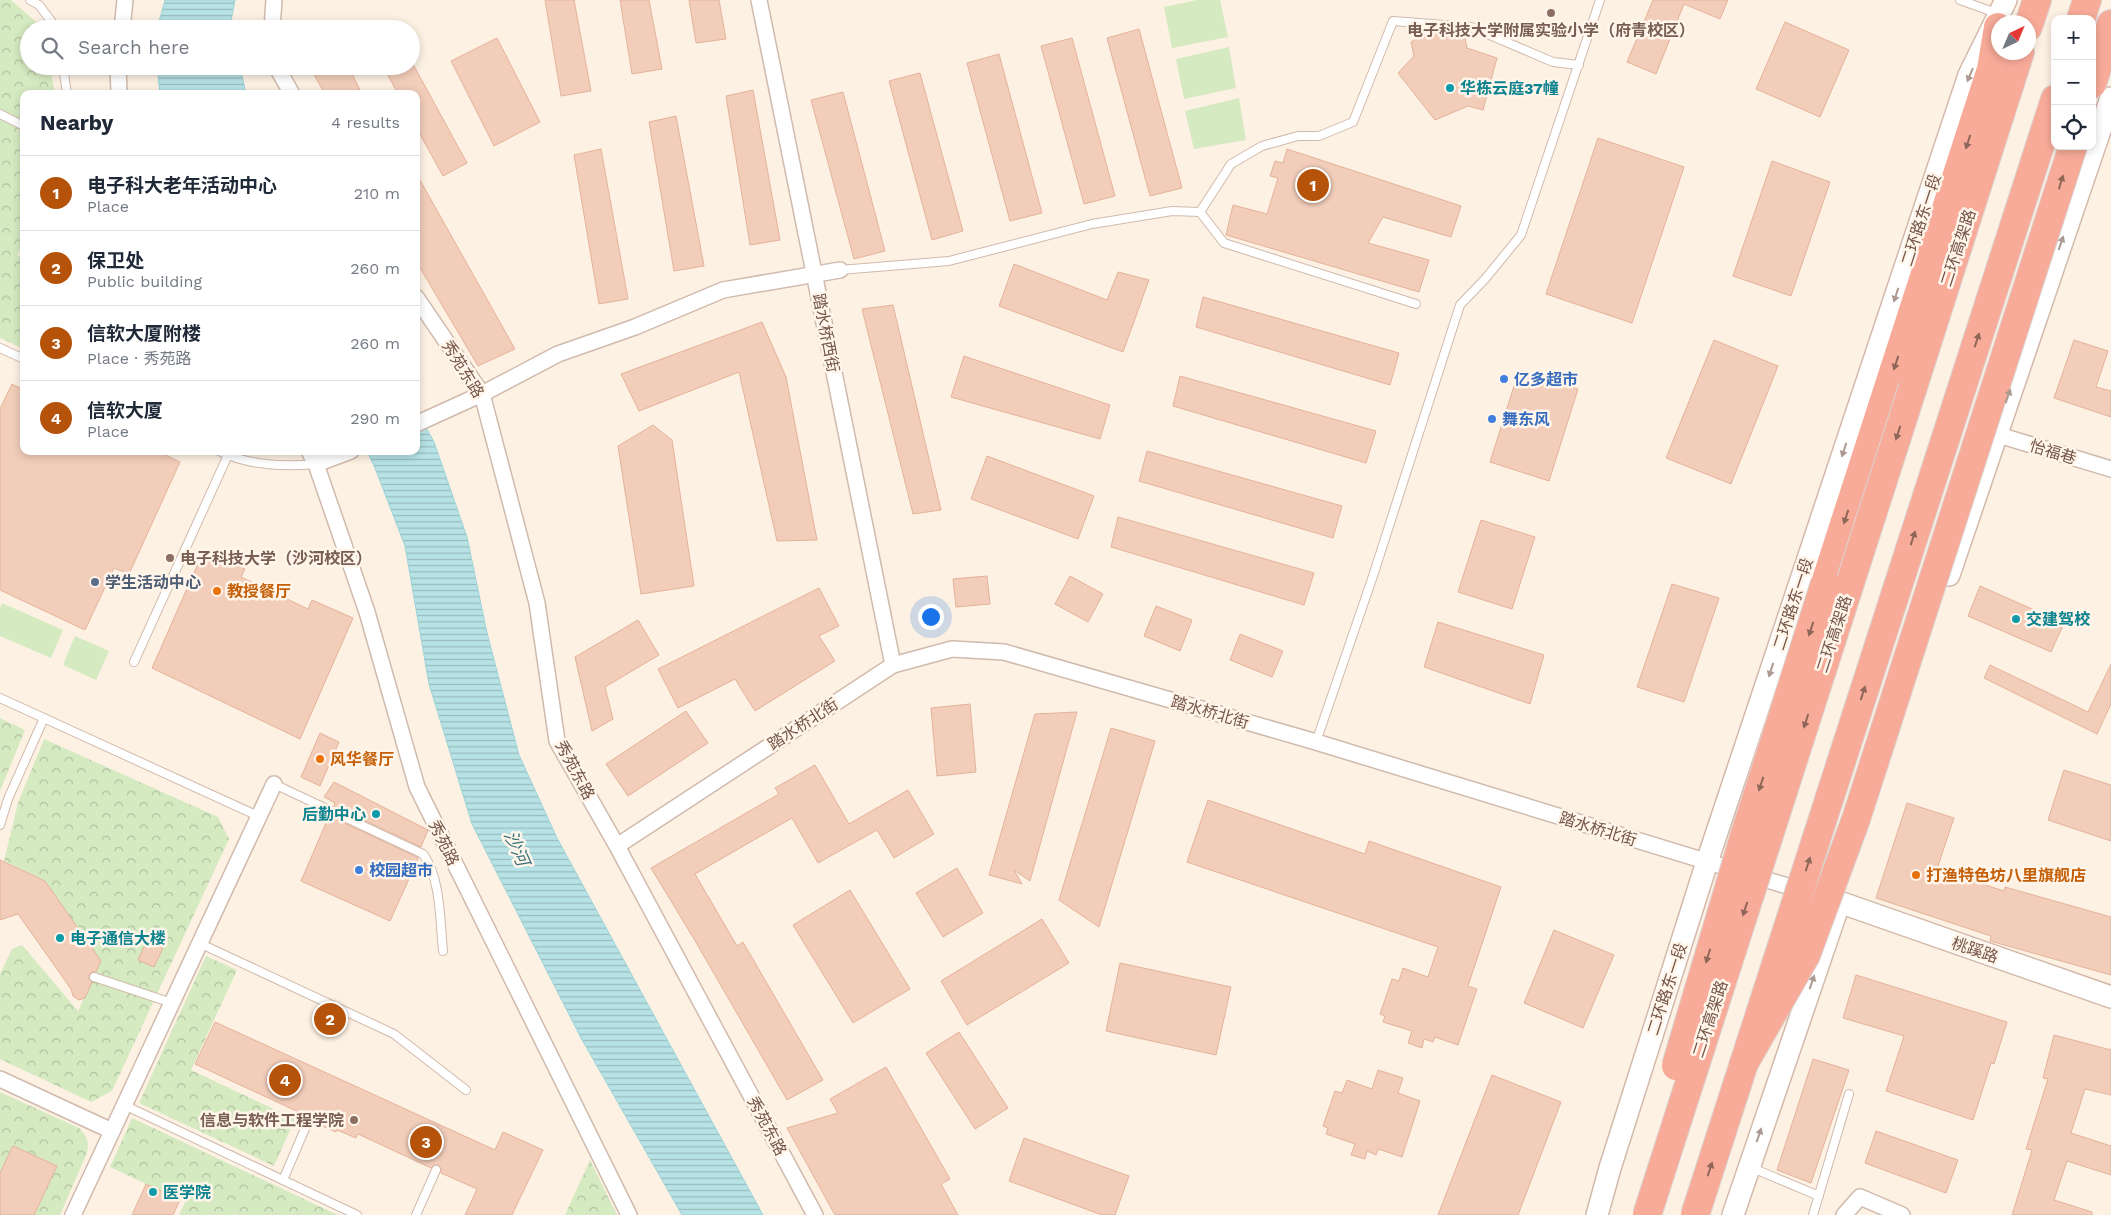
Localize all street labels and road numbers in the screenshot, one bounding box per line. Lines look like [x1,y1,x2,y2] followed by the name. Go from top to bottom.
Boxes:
[1897,171,1945,269] street label: 二环路东一段
[1937,207,1979,289] street label: 二环高架路
[809,292,843,374] street label: 踏水桥西街
[438,337,488,401] street label: 秀苑东路
[2027,436,2079,468] street label: 怡福巷
[1769,555,1817,653] street label: 二环路东一段
[1813,593,1855,675] street label: 二环高架路
[1169,692,1251,732] street label: 踏水桥北街
[764,694,842,754] street label: 踏水桥北街
[552,737,598,803] street label: 秀苑东路
[1557,808,1639,850] street label: 踏水桥北街
[425,817,463,869] street label: 秀苑路
[1949,933,2001,967] street label: 桃蹊路
[1643,940,1691,1038] street label: 二环路东一段
[1689,978,1731,1060] street label: 二环高架路
[744,1093,790,1159] street label: 秀苑东路

